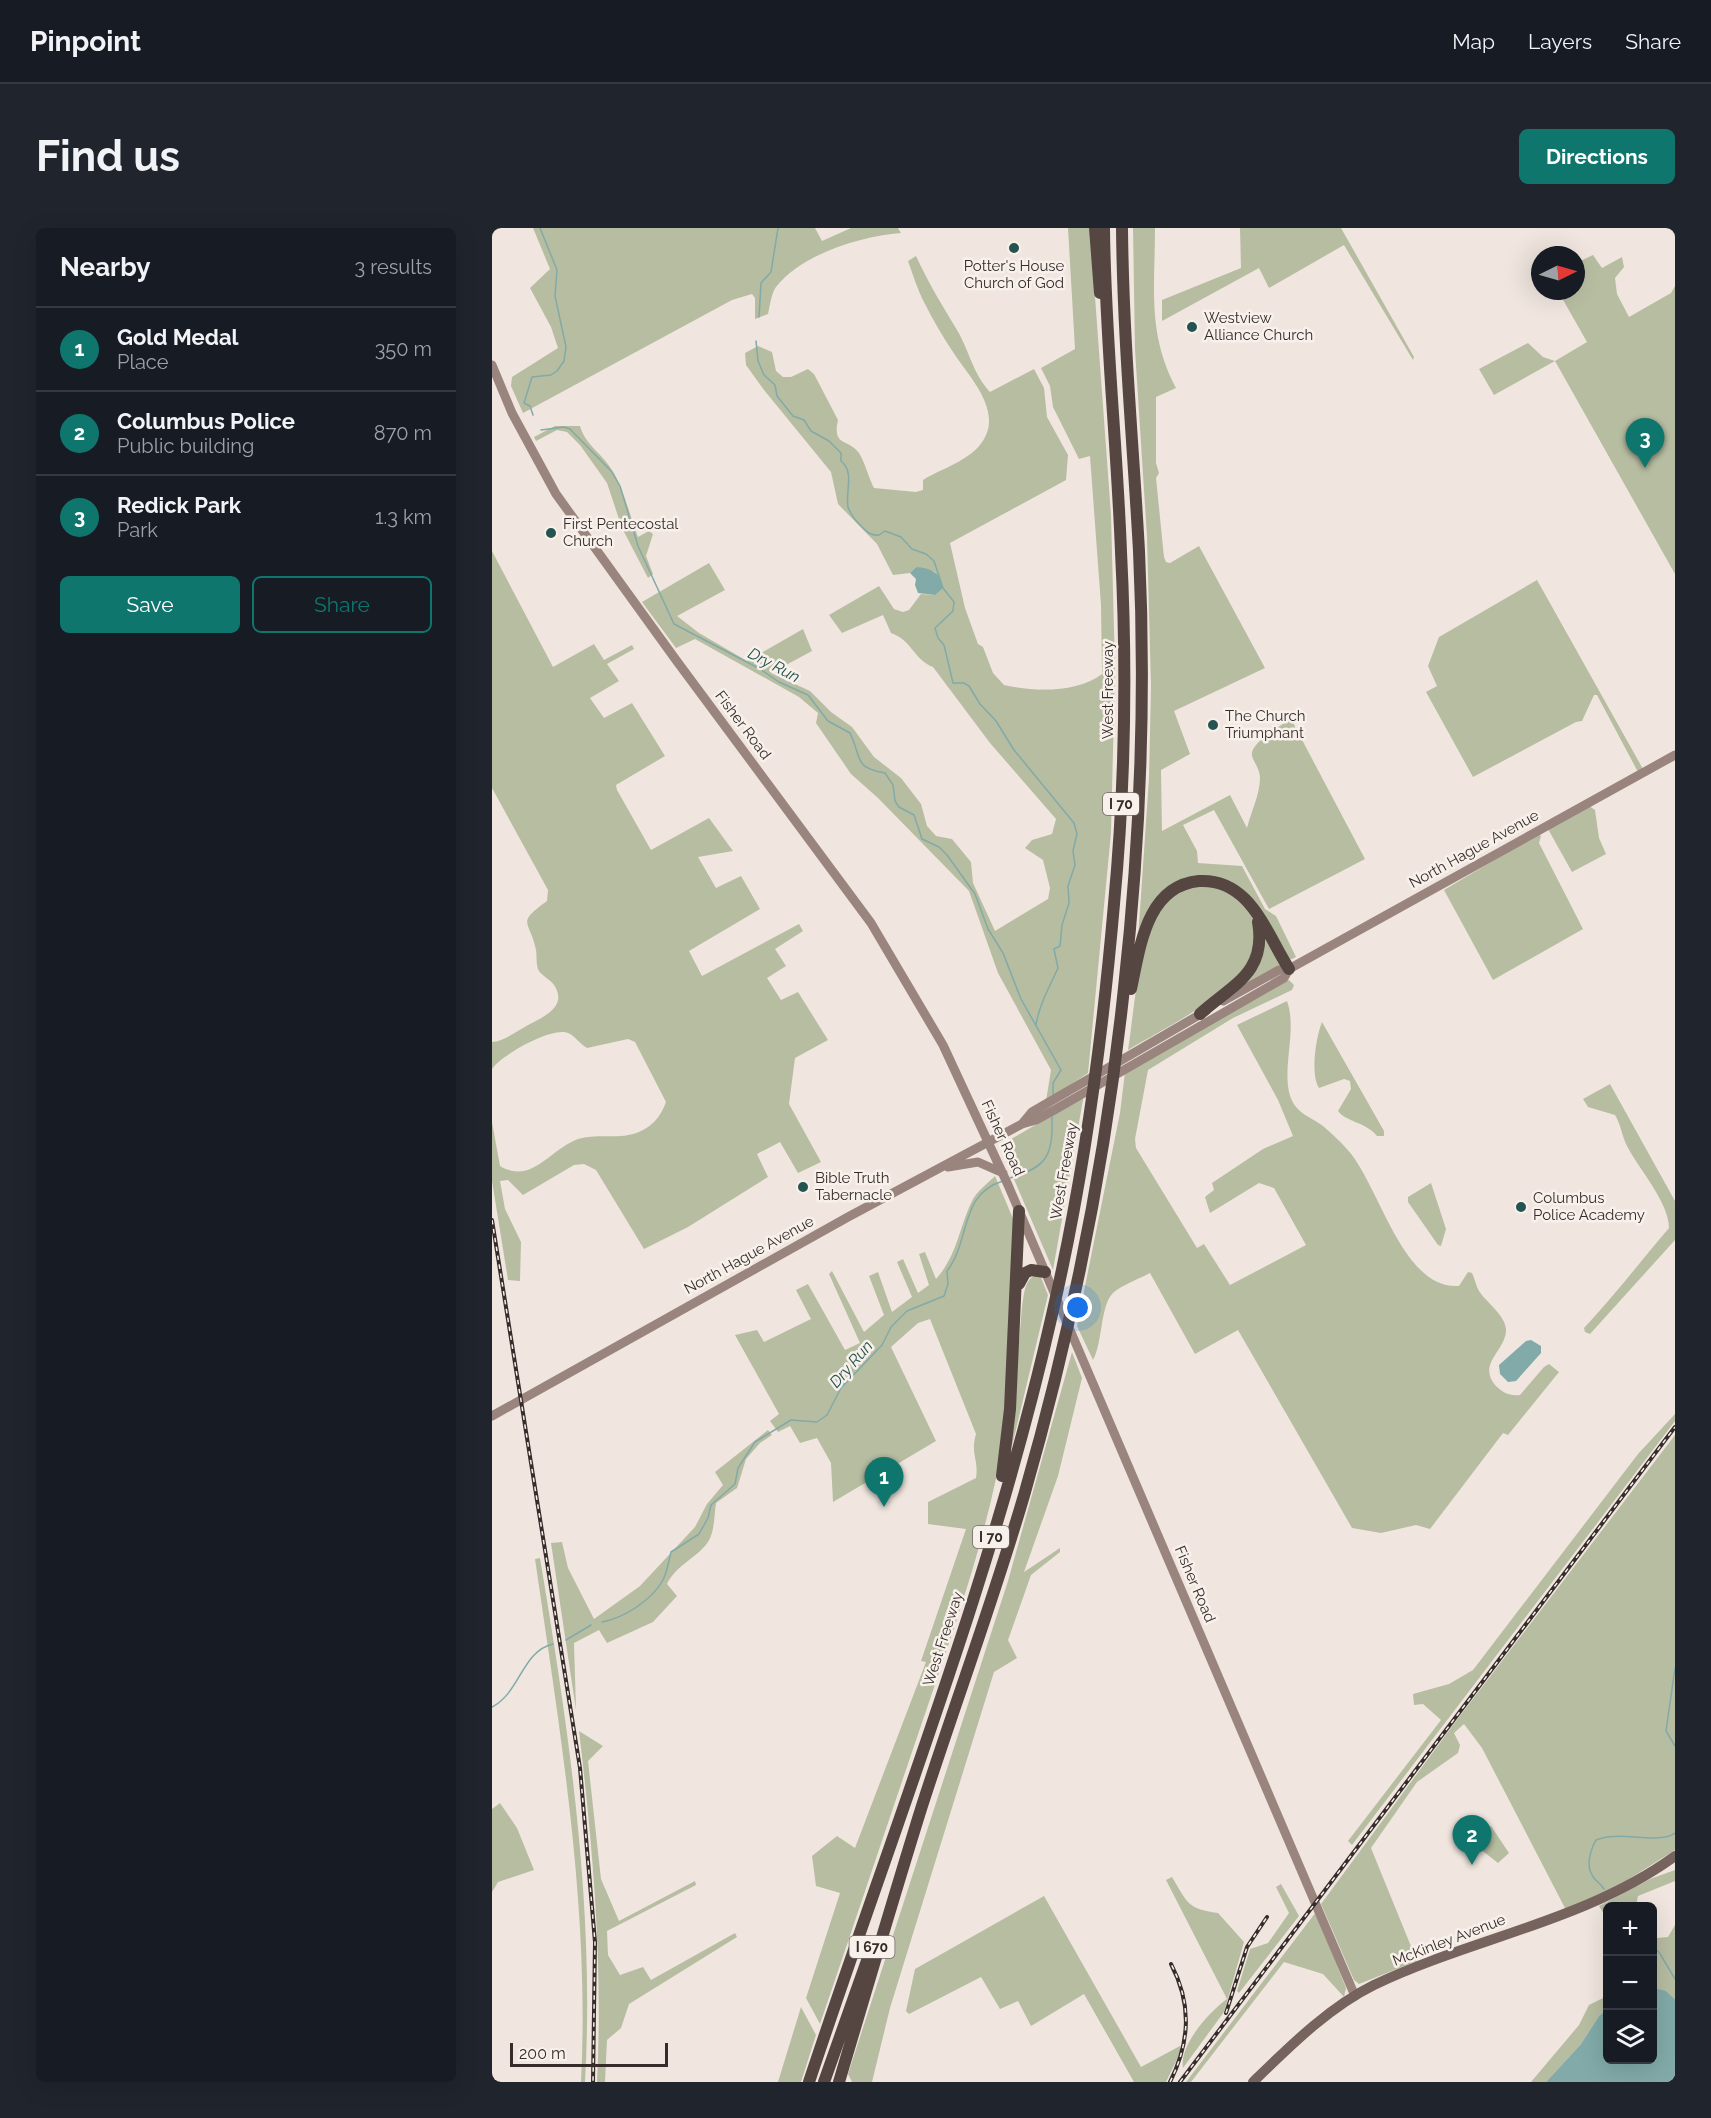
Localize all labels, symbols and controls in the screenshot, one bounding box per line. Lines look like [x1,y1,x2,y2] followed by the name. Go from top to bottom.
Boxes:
[30,25,141,58] text: Pinpoint
[1452,29,1495,54] text: Map
[1528,29,1592,54] text: Layers
[1625,29,1681,54] text: Share
[1519,129,1675,184] button: Directions
[36,132,180,181] text: Find us
[1007,241,1021,255] marker: Potter's House Church of God
[1531,246,1585,300] north arrow
[60,252,150,282] text: Nearby
[354,255,432,279] text: 3 results
[964,257,1065,292] place label: Potter's House Church of God
[1204,309,1313,344] place label: Westview Alliance Church
[1185,320,1199,334] marker: Westview Alliance Church
[117,324,239,350] text: Gold Medal
[75,337,84,361] text: 1
[375,337,432,361] text: 350 m
[117,350,168,374] text: Place
[117,408,295,434] text: Columbus Police
[1626,418,1664,468] pin: 3
[74,421,85,445] text: 2
[374,421,432,445] text: 870 m
[117,434,254,458] text: Public building
[117,492,241,518] text: Redick Park
[74,505,85,529] text: 3
[375,505,432,529] text: 1.3 km
[563,515,679,550] place label: First Pentecostal Church
[117,518,158,542] text: Park
[544,526,558,540] marker: First Pentecostal Church
[60,576,240,633] button: Save
[252,576,432,633] button: Share
[1099,641,1117,739] street label: West Freeway
[745,643,803,687] water label: Dry Run
[711,687,775,763] street label: Fisher Road
[1225,707,1305,742] place label: The Church Triumphant
[1206,718,1220,732] marker: The Church Triumphant
[1103,793,1139,815] road number: I 70
[1406,806,1542,892] street label: North Hague Avenue
[978,1097,1028,1179] street label: Fisher Road
[1047,1121,1081,1221] street label: West Freeway
[815,1169,892,1204] place label: Bible Truth Tabernacle
[796,1180,810,1194] marker: Bible Truth Tabernacle
[1533,1189,1645,1224] place label: Columbus Police Academy
[1514,1200,1528,1214] marker: Columbus Police Academy
[681,1212,817,1298] street label: North Hague Avenue
[1063,1293,1092,1322] your location
[825,1337,877,1391] water label: Dry Run
[864,1458,904,1507] pin: 1
[973,1526,1009,1548] road number: I 70
[1171,1543,1219,1625] street label: Fisher Road
[919,1589,967,1689] street label: West Freeway
[1452,1816,1492,1865] pin: 2
[1603,1902,1657,2064] map controls
[1603,1902,1657,1956] button: +
[1390,1910,1508,1970] street label: McKinley Avenue
[850,1936,895,1958] road number: I 670
[1603,1956,1657,2010] button: −
[1603,2010,1657,2064] button: layers
[510,2040,668,2068] scale bar
[519,2044,566,2063] text: 200 m

